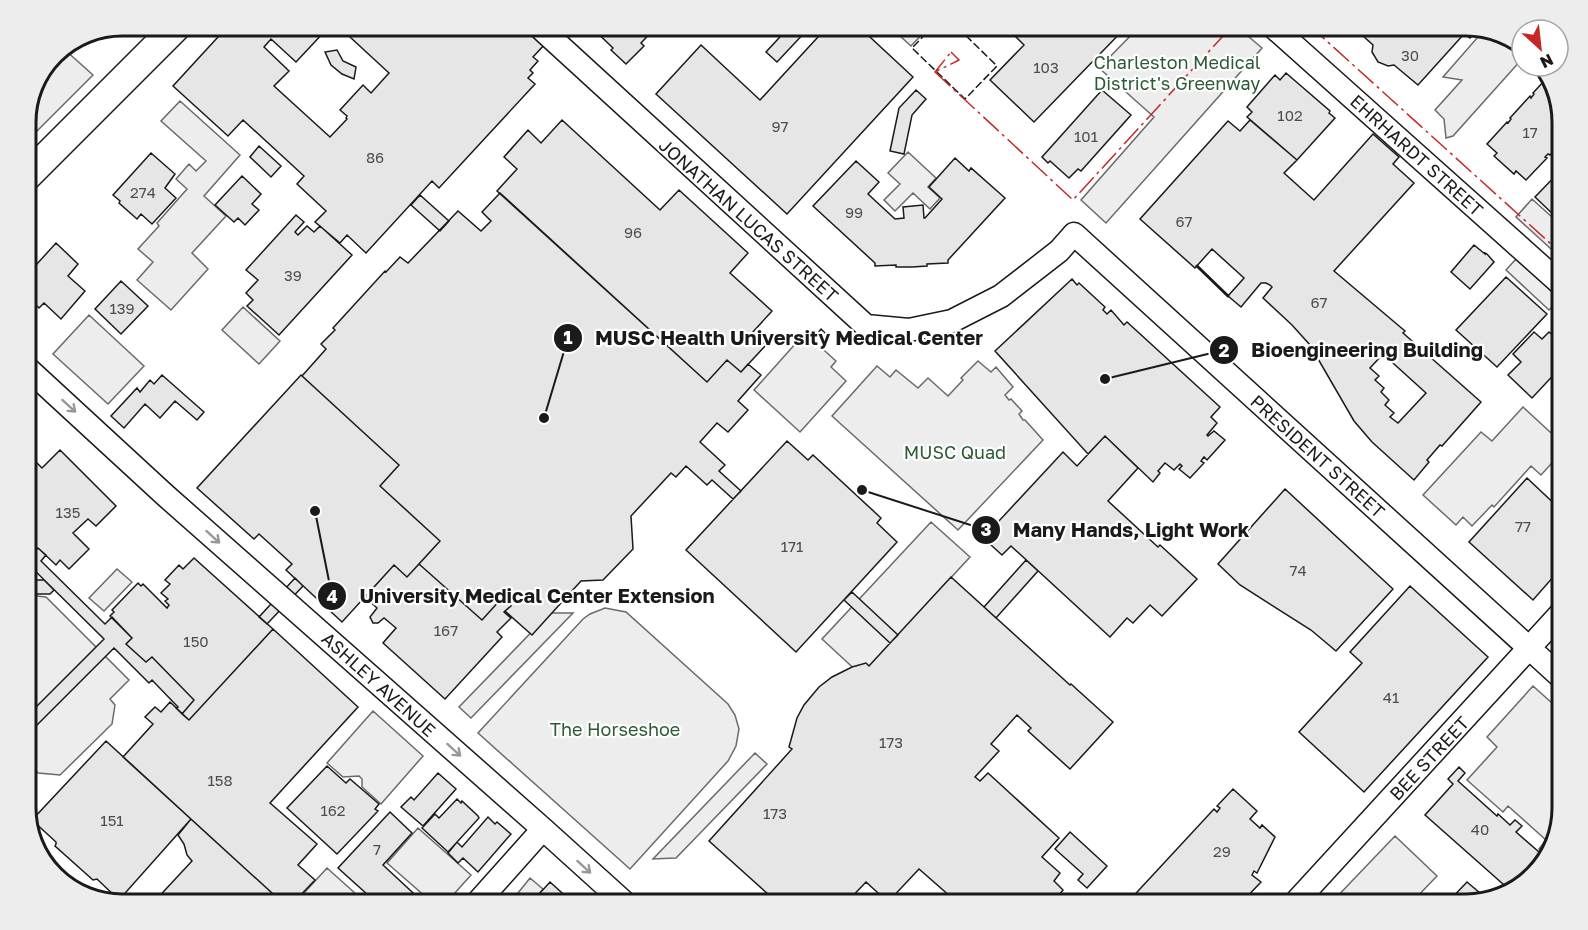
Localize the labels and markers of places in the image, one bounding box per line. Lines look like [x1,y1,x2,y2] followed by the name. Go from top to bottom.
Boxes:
[553,319,995,357] callout: MUSC Health University Medical Center
[1209,331,1495,369] callout: Bioengineering Building
[971,511,1262,549] callout: Many Hands, Light Work
[317,577,726,615] callout: University Medical Center Extension

